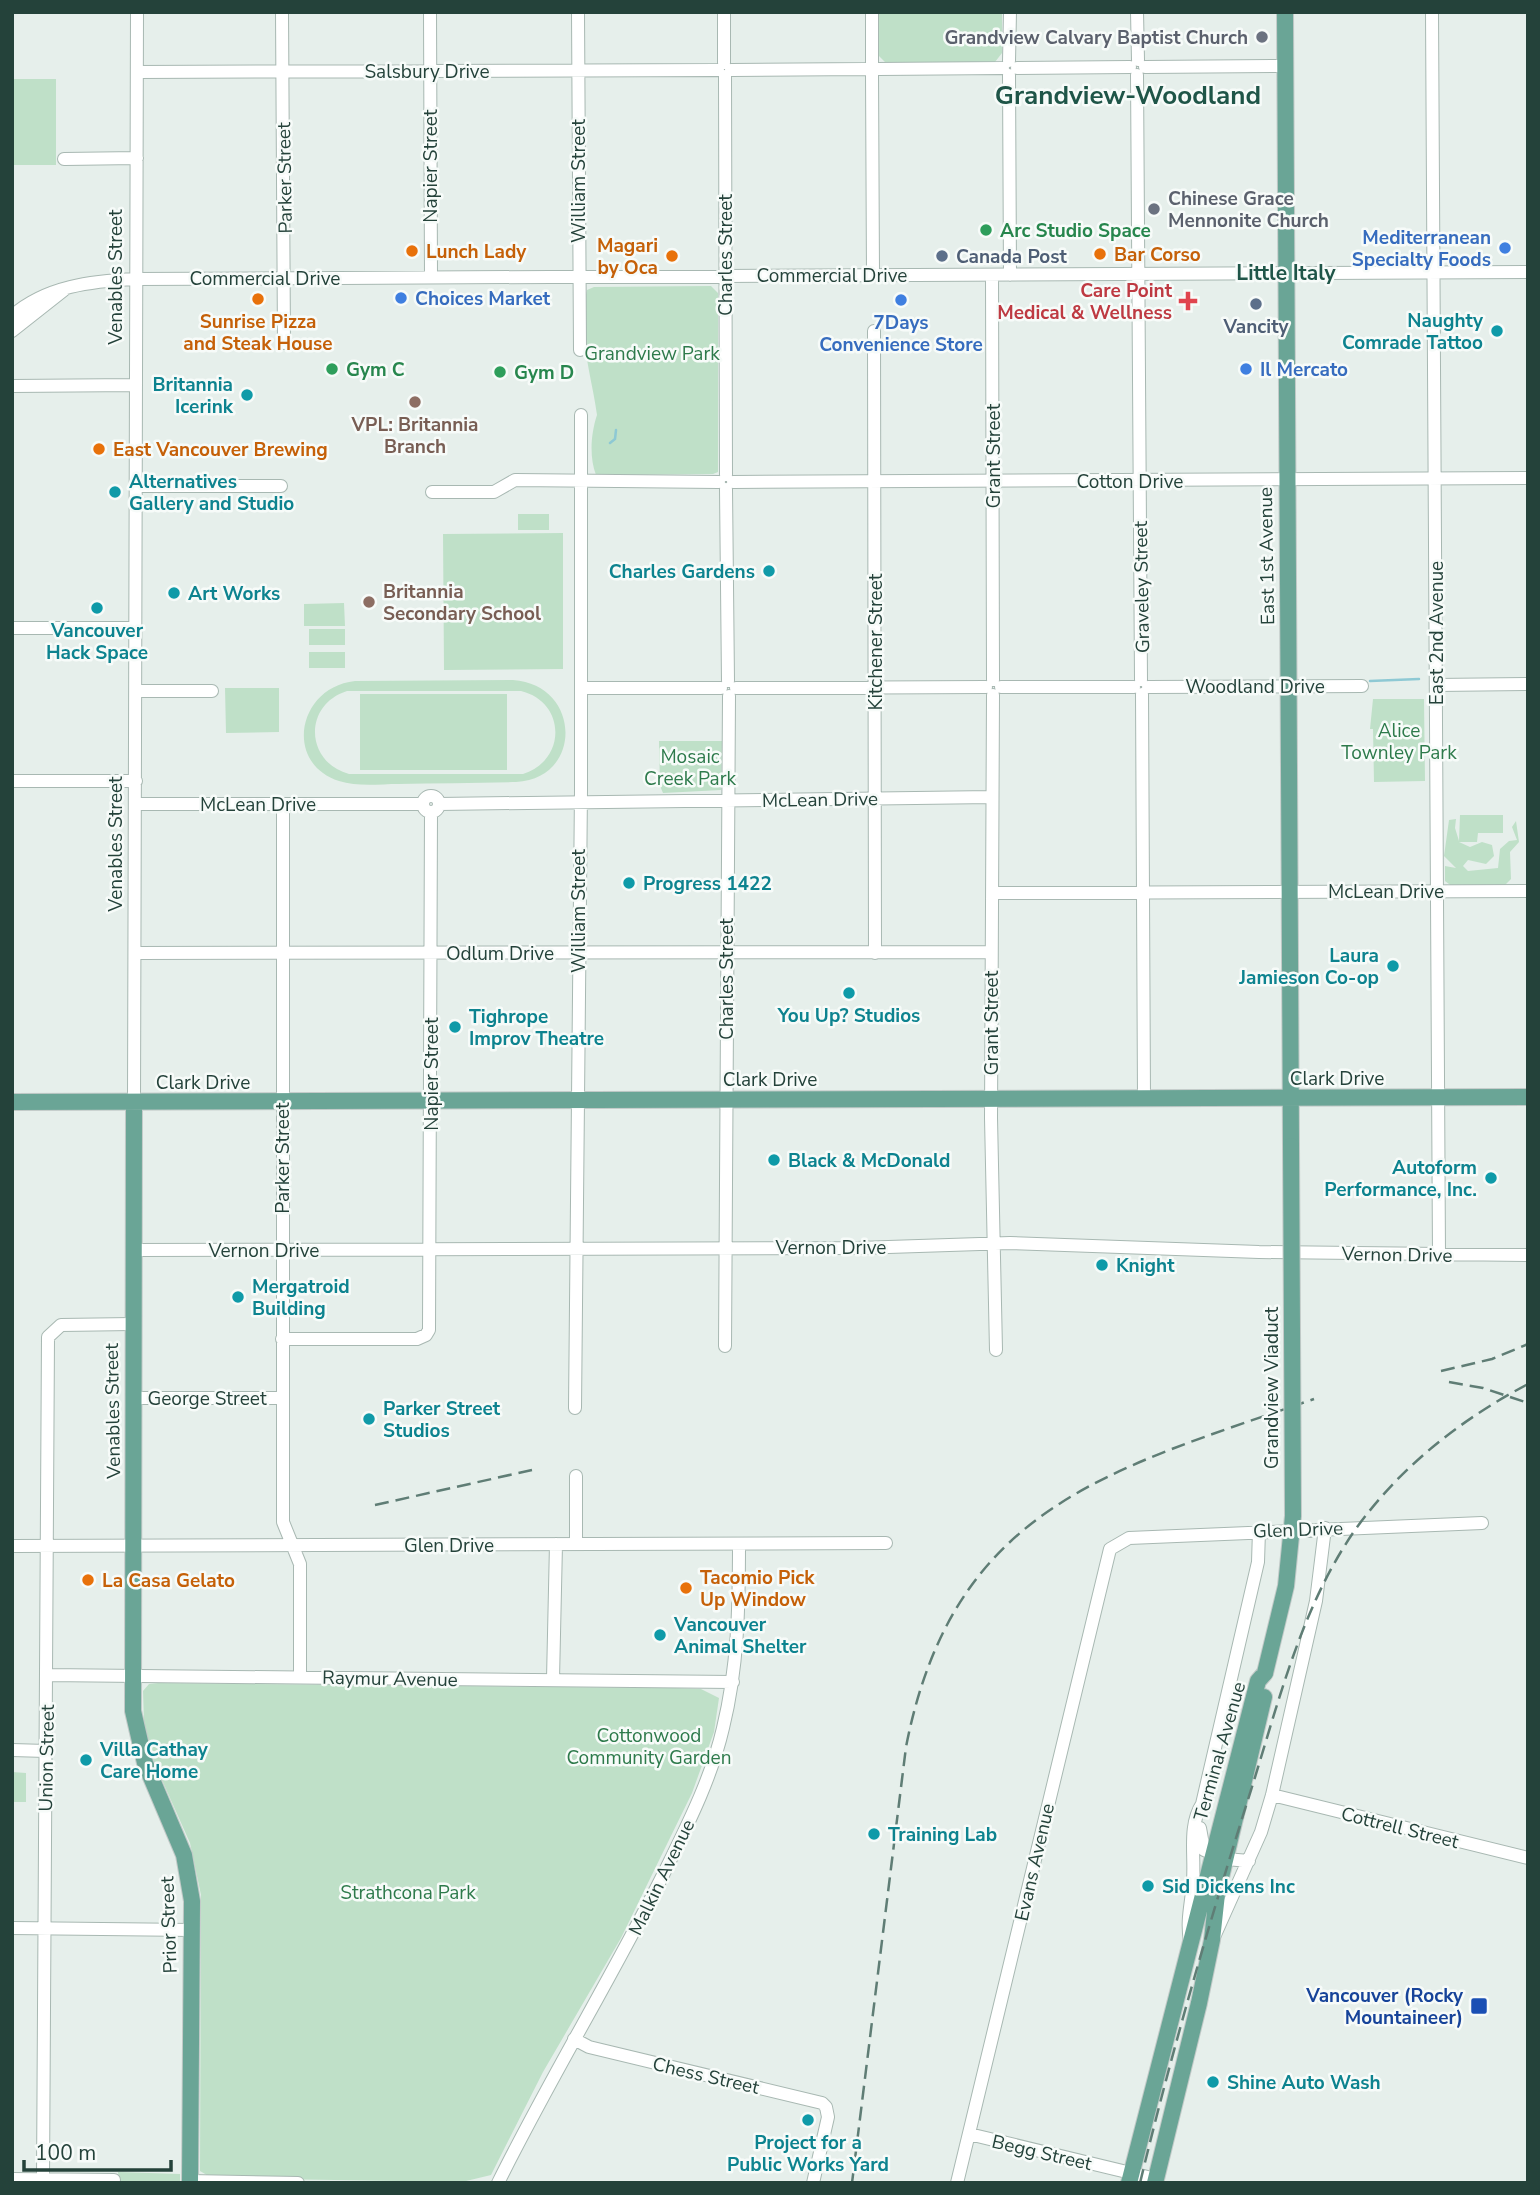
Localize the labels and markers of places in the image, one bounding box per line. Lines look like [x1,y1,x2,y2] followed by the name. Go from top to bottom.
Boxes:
[944,25,1248,51] place label: Grandview Calvary Baptist Church
[1254,29,1270,45] marker: Grandview Calvary Baptist Church
[1168,186,1329,234] place label: Chinese Grace Mennonite Church
[1146,201,1162,217] marker: Chinese Grace Mennonite Church
[1000,218,1151,244] place label: Arc Studio Space
[978,222,994,238] marker: Arc Studio Space
[1352,225,1491,273] place label: Mediterranean Specialty Foods
[597,233,658,281] place label: Magari by Oca
[426,239,527,265] place label: Lunch Lady
[1497,240,1513,256] marker: Mediterranean Specialty Foods
[1114,242,1201,268] place label: Bar Corso
[404,243,420,259] marker: Lunch Lady
[956,244,1067,270] place label: Canada Post
[1092,246,1108,262] marker: Bar Corso
[664,248,680,264] marker: Magari by Oca
[934,248,950,264] marker: Canada Post
[997,278,1173,326] place label: Care Point Medical & Wellness
[415,286,551,312] place label: Choices Market
[393,290,409,306] marker: Choices Market
[250,291,266,307] marker: Sunrise Pizza and Steak House
[1178,291,1198,311] marker: Care Point Medical & Wellness
[893,292,909,308] marker: 7Days Convenience Store
[1248,296,1264,312] marker: Vancity
[1342,308,1484,356] place label: Naughty Comrade Tattoo
[183,309,333,357] place label: Sunrise Pizza and Steak House
[819,310,983,358] place label: 7Days Convenience Store
[1222,314,1290,340] place label: Vancity
[1489,323,1505,339] marker: Naughty Comrade Tattoo
[346,357,405,383] place label: Gym C
[1260,357,1348,383] place label: Il Mercato
[514,360,574,386] place label: Gym D
[324,361,340,377] marker: Gym C
[1238,361,1254,377] marker: Il Mercato
[492,364,508,380] marker: Gym D
[152,372,234,420] place label: Britannia Icerink
[239,387,255,403] marker: Britannia Icerink
[407,394,423,410] marker: VPL: Britannia Branch
[350,412,479,460] place label: VPL: Britannia Branch
[113,437,328,463] place label: East Vancouver Brewing
[91,441,107,457] marker: East Vancouver Brewing
[129,469,294,517] place label: Alternatives Gallery and Studio
[107,484,123,500] marker: Alternatives Gallery and Studio
[609,559,755,585] place label: Charles Gardens
[761,563,777,579] marker: Charles Gardens
[383,579,541,627] place label: Britannia Secondary School
[188,581,280,607] place label: Art Works
[166,585,182,601] marker: Art Works
[361,594,377,610] marker: Britannia Secondary School
[89,600,105,616] marker: Vancouver Hack Space
[46,618,148,666] place label: Vancouver Hack Space
[643,871,772,897] place label: Progress 1422
[621,875,637,891] marker: Progress 1422
[1238,943,1379,991] place label: Laura Jamieson Co-op
[1385,958,1401,974] marker: Laura Jamieson Co-op
[841,985,857,1001] marker: You Up? Studios
[777,1003,920,1029] place label: You Up? Studios
[469,1004,604,1052] place label: Tighrope Improv Theatre
[447,1019,463,1035] marker: Tighrope Improv Theatre
[788,1148,951,1174] place label: Black & McDonald
[766,1152,782,1168] marker: Black & McDonald
[1324,1155,1477,1203] place label: Autoform Performance, Inc.
[1483,1170,1499,1186] marker: Autoform Performance, Inc.
[1116,1253,1175,1279] place label: Knight
[1094,1257,1110,1273] marker: Knight
[252,1274,350,1322] place label: Mergatroid Building
[230,1289,246,1305] marker: Mergatroid Building
[383,1396,501,1444] place label: Parker Street Studios
[361,1411,377,1427] marker: Parker Street Studios
[700,1565,815,1613] place label: Tacomio Pick Up Window
[102,1568,235,1594] place label: La Casa Gelato
[80,1572,96,1588] marker: La Casa Gelato
[678,1580,694,1596] marker: Tacomio Pick Up Window
[673,1612,807,1660] place label: Vancouver Animal Shelter
[652,1627,668,1643] marker: Vancouver Animal Shelter
[99,1737,209,1785] place label: Villa Cathay Care Home
[78,1752,94,1768] marker: Villa Cathay Care Home
[888,1822,997,1848] place label: Training Lab
[866,1826,882,1842] marker: Training Lab
[1162,1874,1295,1900] place label: Sid Dickens Inc
[1140,1878,1156,1894] marker: Sid Dickens Inc
[1305,1983,1464,2031] place label: Vancouver (Rocky Mountaineer)
[1469,1996,1489,2016] marker: Vancouver (Rocky Mountaineer)
[1227,2070,1381,2096] place label: Shine Auto Wash
[1205,2074,1221,2090] marker: Shine Auto Wash
[800,2112,816,2128] marker: Project for a Public Works Yard
[727,2130,889,2178] place label: Project for a Public Works Yard

